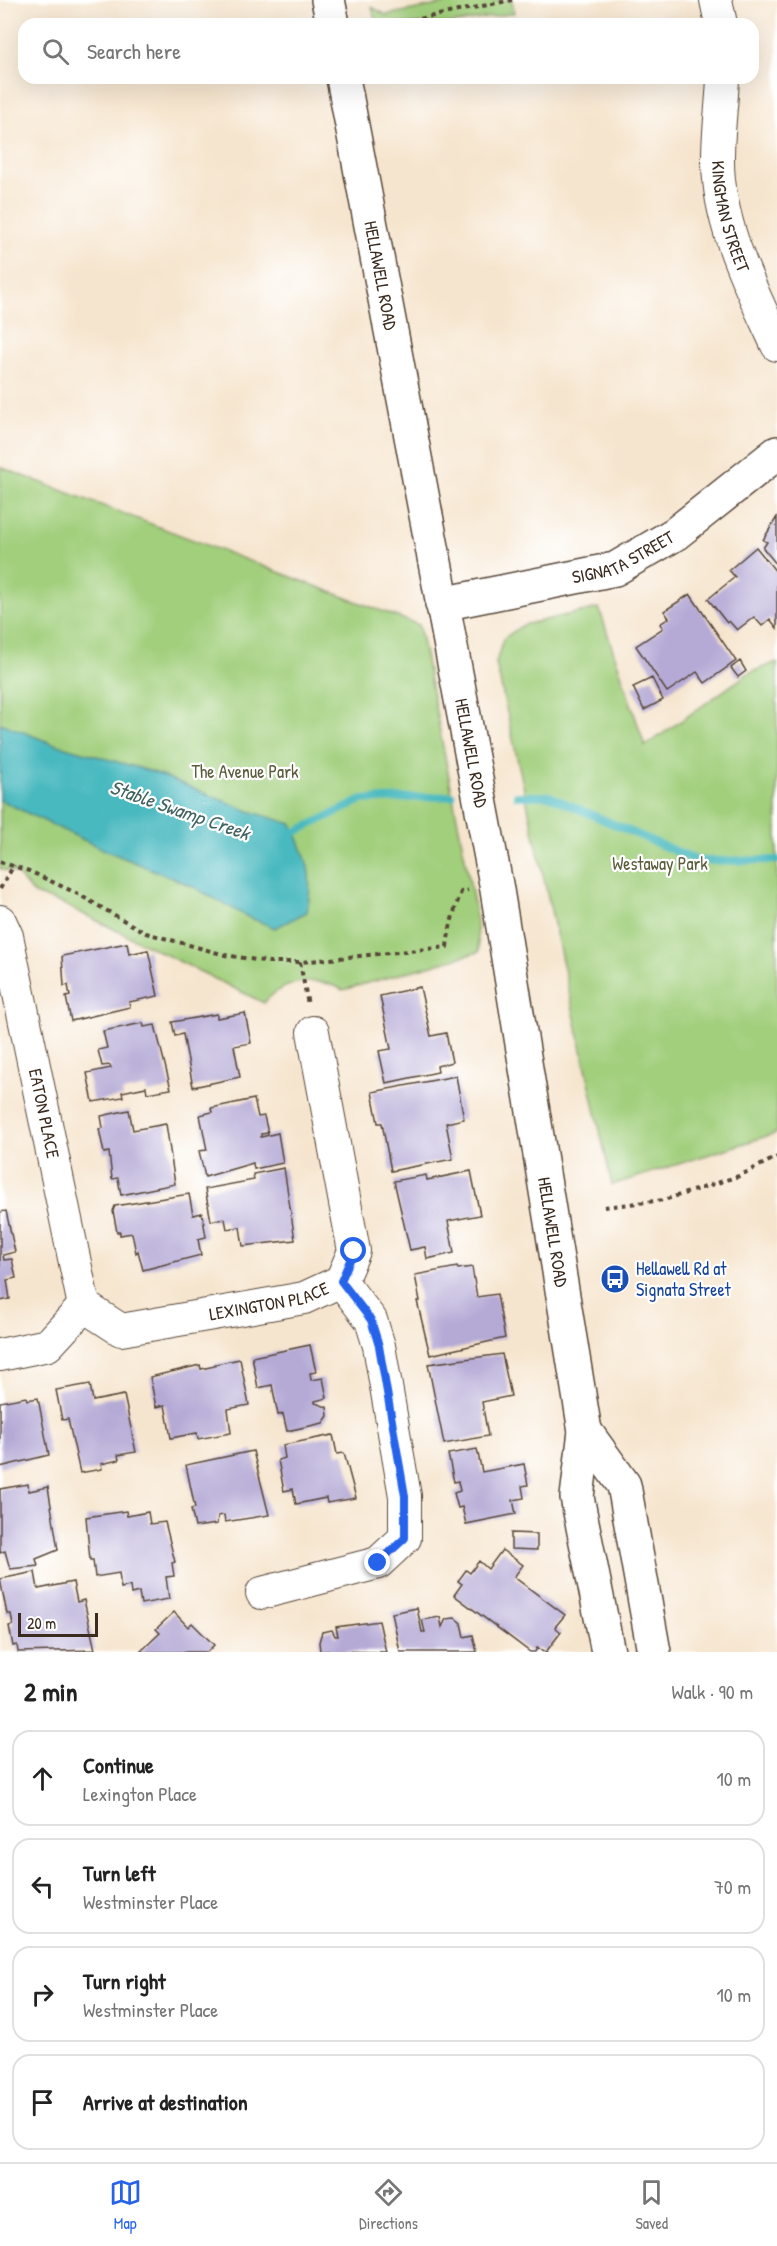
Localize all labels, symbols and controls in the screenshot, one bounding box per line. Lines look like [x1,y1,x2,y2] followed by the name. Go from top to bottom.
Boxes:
[18,18,759,84] search box
[39,35,72,68] icon: search
[87,36,181,66] text: Search here
[706,160,756,276] street label: KINGMAN STREET
[358,219,404,333] street label: HELLAWELL ROAD
[570,524,679,589] street label: SIGNATA STREET
[449,696,494,810] street label: HELLAWELL ROAD
[191,759,299,784] park label: The Avenue Park
[106,773,255,848] water label: Stable Swamp Creek
[612,851,708,876] park label: Westaway Park
[23,1066,66,1161] street label: EATON PLACE
[532,1175,574,1289] street label: HELLAWELL ROAD
[340,1237,366,1263] route start
[636,1256,732,1302] place label: Hellawell Rd at Signata Street
[599,1263,631,1295] bus stop icon: Hellawell Rd at Signata Street
[207,1275,333,1326] street label: LEXINGTON PLACE
[364,1549,390,1575] route end
[18,1610,98,1638] scale bar
[27,1612,56,1634] text: 20 m
[24,1674,77,1709] text: 2 min
[672,1678,753,1705] text: Walk · 90 m
[83,1750,154,1780] text: Continue
[26,1762,59,1795] icon: ahead
[717,1765,751,1792] text: 10 m
[83,1780,197,1807] text: Lexington Place
[83,1858,156,1888] text: Turn left
[26,1870,59,1903] icon: left
[714,1873,751,1900] text: 70 m
[83,1888,218,1915] text: Westminster Place
[83,1966,166,1996] text: Turn right
[26,1978,59,2011] icon: right
[717,1981,751,2008] text: 10 m
[83,1996,218,2023] text: Westminster Place
[26,2086,59,2119] icon: arrive
[83,2087,248,2117] text: Arrive at destination
[109,2176,142,2234] tab: Map
[359,2176,418,2234] tab: Directions
[635,2176,668,2234] tab: Saved

